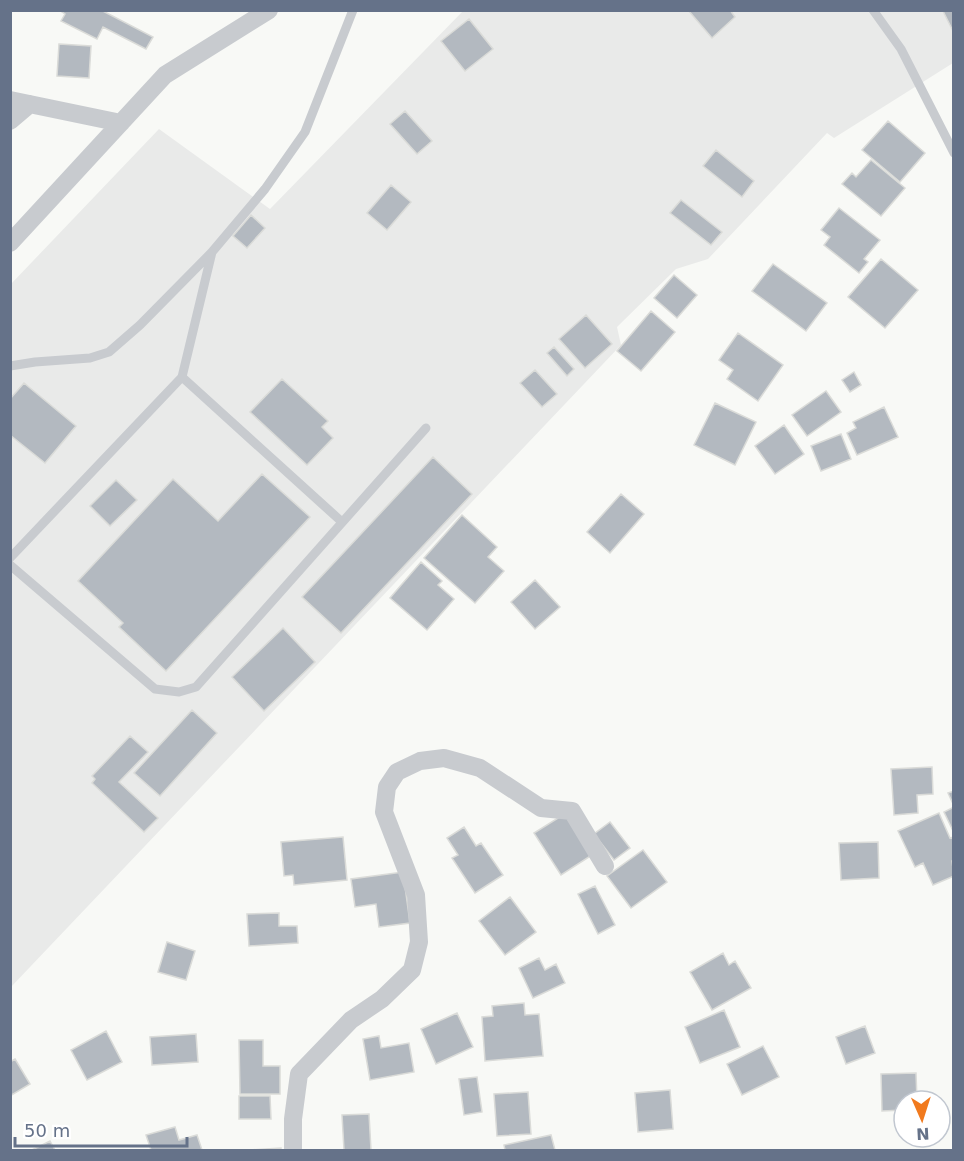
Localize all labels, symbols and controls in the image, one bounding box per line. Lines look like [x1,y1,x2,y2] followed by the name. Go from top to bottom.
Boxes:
[892,1089,952,1149] north arrow
[15,1110,188,1148] scale bar
[24,1120,70,1141] text: 50 m
[916,1124,930,1143] text: N

